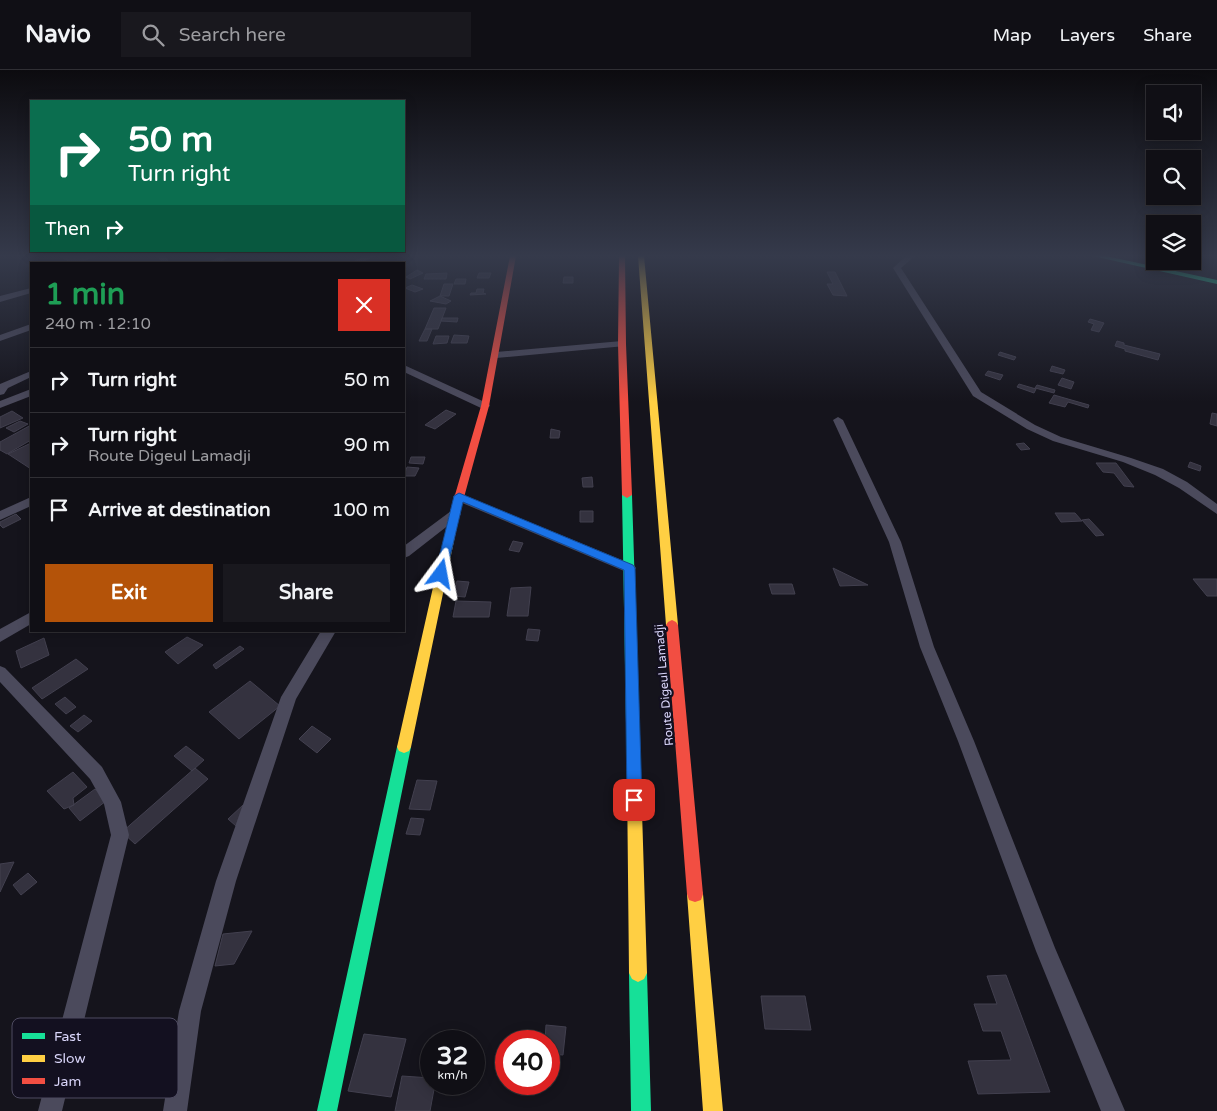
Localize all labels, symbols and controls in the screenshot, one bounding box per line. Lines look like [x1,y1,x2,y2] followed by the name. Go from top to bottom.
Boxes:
[121,12,471,57] search box
[25,20,91,49] text: Navio
[139,21,167,49] icon: search
[179,24,286,46] text: Search here
[993,24,1032,46] text: Map
[1060,24,1115,46] text: Layers
[1143,24,1192,46] text: Share
[1146,85,1201,270] map controls
[1146,85,1201,140] button: sound
[128,119,213,161] text: 50 m
[45,120,110,185] icon: right
[1146,150,1201,205] button: search
[128,161,230,187] text: Turn right
[100,215,128,243] icon: right
[1146,215,1201,270] button: layers
[45,218,90,240] text: Then
[45,276,125,313] text: 1 min
[338,279,390,331] button: close
[45,314,151,334] text: 240 m · 12:10
[45,366,73,394] icon: right
[88,369,176,391] text: Turn right
[344,369,390,391] text: 50 m
[88,424,176,446] text: Turn right
[45,431,73,459] icon: right
[344,434,390,456] text: 90 m
[88,446,251,466] text: Route Digeul Lamadji
[45,496,73,524] icon: arrive
[88,499,271,521] text: Arrive at destination
[332,499,390,521] text: 100 m
[414,547,466,599] position arrow
[45,564,213,622] button: Exit
[223,564,390,622] button: Share
[652,623,676,747] street label: Route Digeul Lamadji
[613,779,655,821] pin
[620,786,648,814] icon: arrive
[12,1018,178,1098] legend
[54,1028,82,1045] text: Fast
[495,1030,560,1095] speed limit sign: 40
[437,1041,468,1071] text: 32
[54,1050,86,1067] text: Slow
[437,1068,468,1082] text: km/h
[54,1073,81,1090] text: Jam

